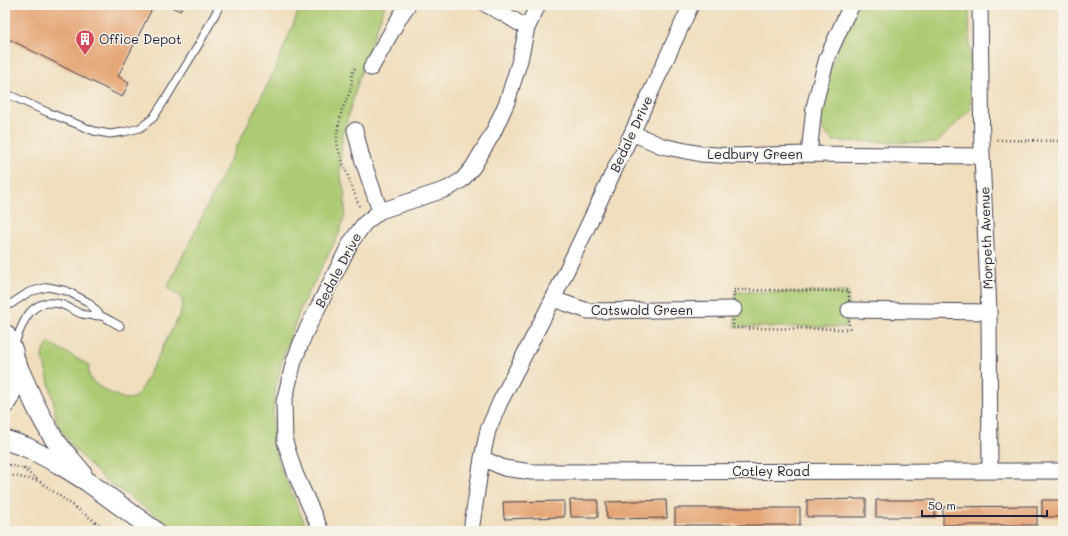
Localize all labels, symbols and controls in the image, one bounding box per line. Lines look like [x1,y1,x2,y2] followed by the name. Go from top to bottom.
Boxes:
[74,28,96,56] building icon: Office Depot
[99,30,182,47] place label: Office Depot
[605,93,656,175] street label: Bedale Drive
[707,145,803,162] street label: Ledbury Green
[975,186,996,290] street label: Morpeth Avenue
[311,229,364,310] street label: Bedale Drive
[591,301,693,318] street label: Cotswold Green
[732,462,810,479] street label: Cotley Road
[922,492,1047,518] scale bar
[928,497,956,513] text: 50 m

